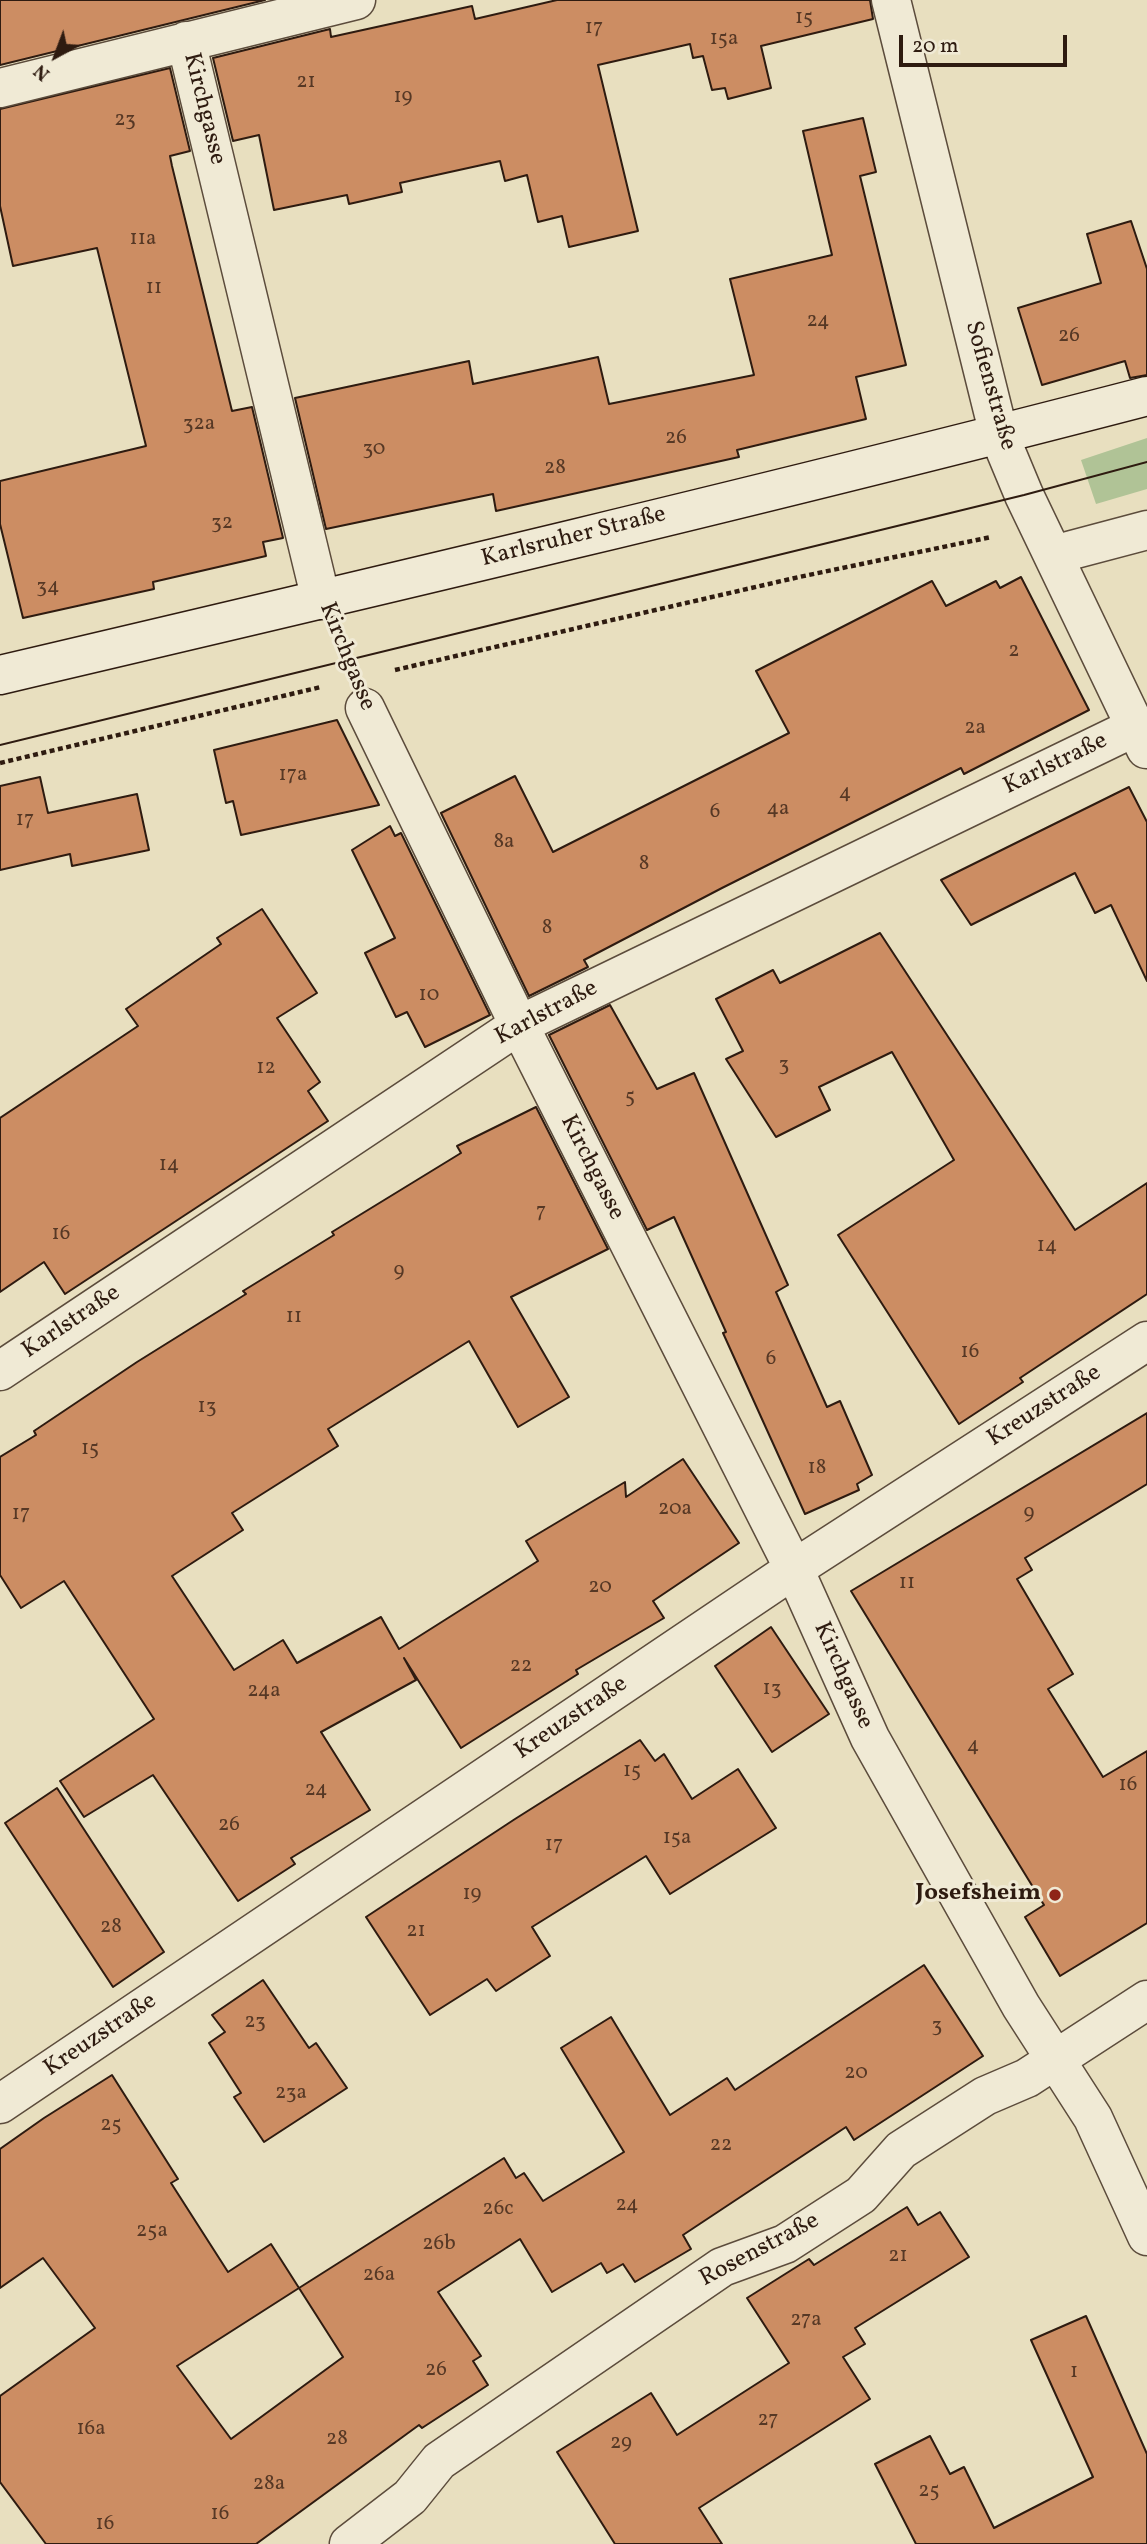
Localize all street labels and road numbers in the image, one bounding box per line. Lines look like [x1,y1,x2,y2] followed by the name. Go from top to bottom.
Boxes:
[175,50,231,168] street label: Kirchgasse
[957,318,1021,454] street label: Sofienstraße
[479,501,669,575] street label: Karlsruher Straße
[311,599,381,715] street label: Kirchgasse
[999,728,1113,802] street label: Karlstraße
[491,975,603,1053] street label: Karlstraße
[552,1111,630,1225] street label: Kirchgasse
[18,1280,126,1366] street label: Karlstraße
[983,1360,1107,1454] street label: Kreuzstraße
[806,1618,878,1734] street label: Kirchgasse
[510,1671,634,1767] street label: Kreuzstraße
[39,1988,163,2084] street label: Kreuzstraße
[695,2208,825,2294] street label: Rosenstraße

